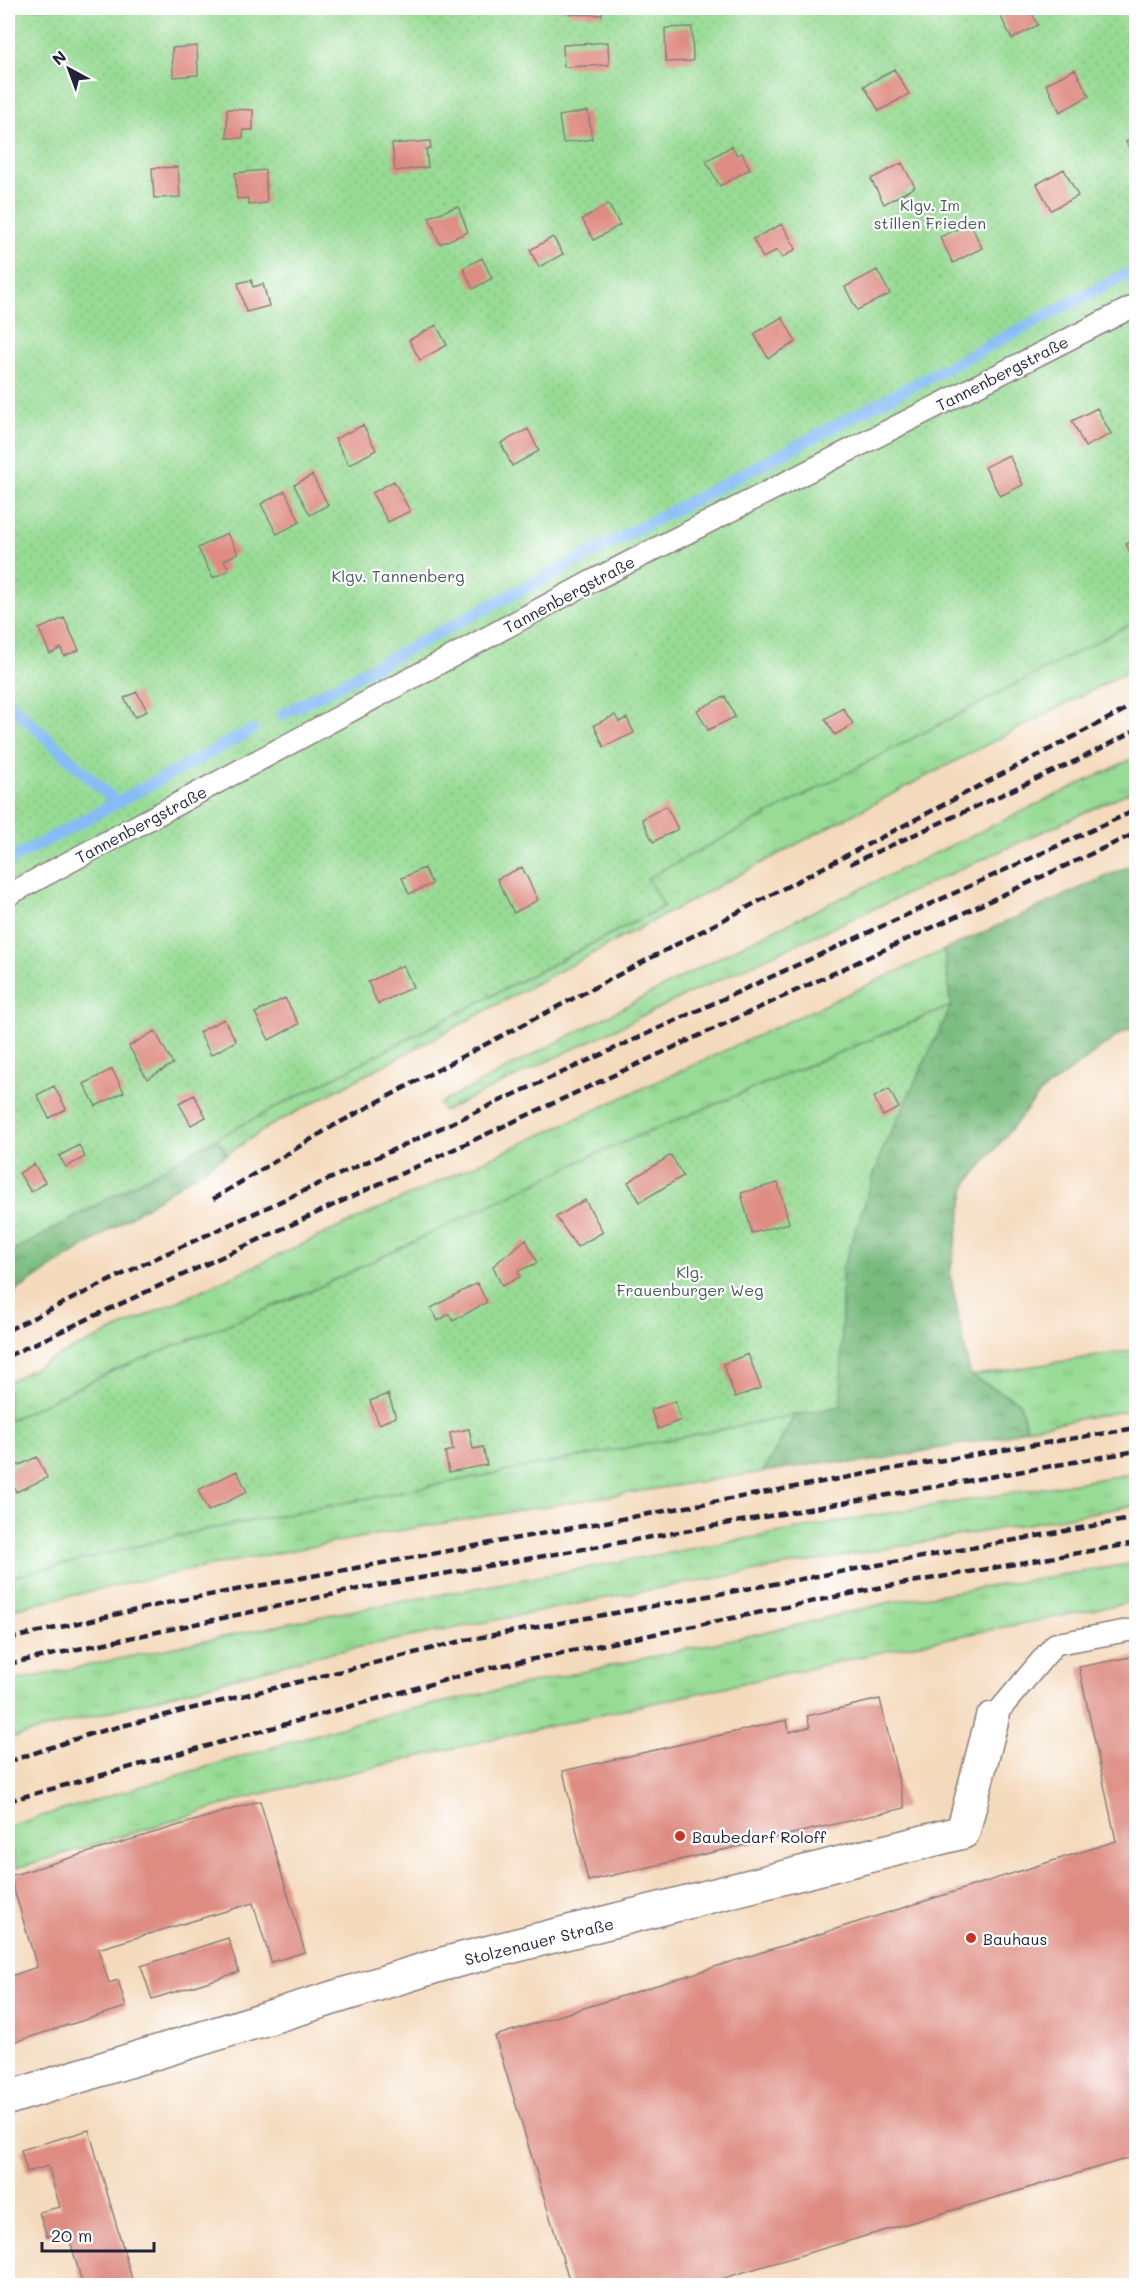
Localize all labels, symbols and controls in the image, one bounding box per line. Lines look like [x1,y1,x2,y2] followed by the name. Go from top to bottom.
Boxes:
[39,39,99,99] north arrow
[47,45,70,69] text: N
[874,194,986,233] park label: Klgv. Im stillen Frieden
[932,331,1072,415] street label: Tannenbergstraße
[500,551,638,637] street label: Tannenbergstraße
[331,565,465,586] park label: Klgv. Tannenberg
[72,781,210,867] street label: Tannenbergstraße
[616,1261,764,1300] park label: Klg. Frauenburger Weg
[692,1826,827,1847] place label: Baubedarf Roloff
[673,1829,687,1843] marker: Baubedarf Roloff
[462,1912,616,1970] street label: Stolzenauer Straße
[983,1928,1047,1949] place label: Bauhaus
[964,1931,978,1945] marker: Bauhaus
[42,2215,154,2253] scale bar
[51,2223,92,2247] text: 20 m

